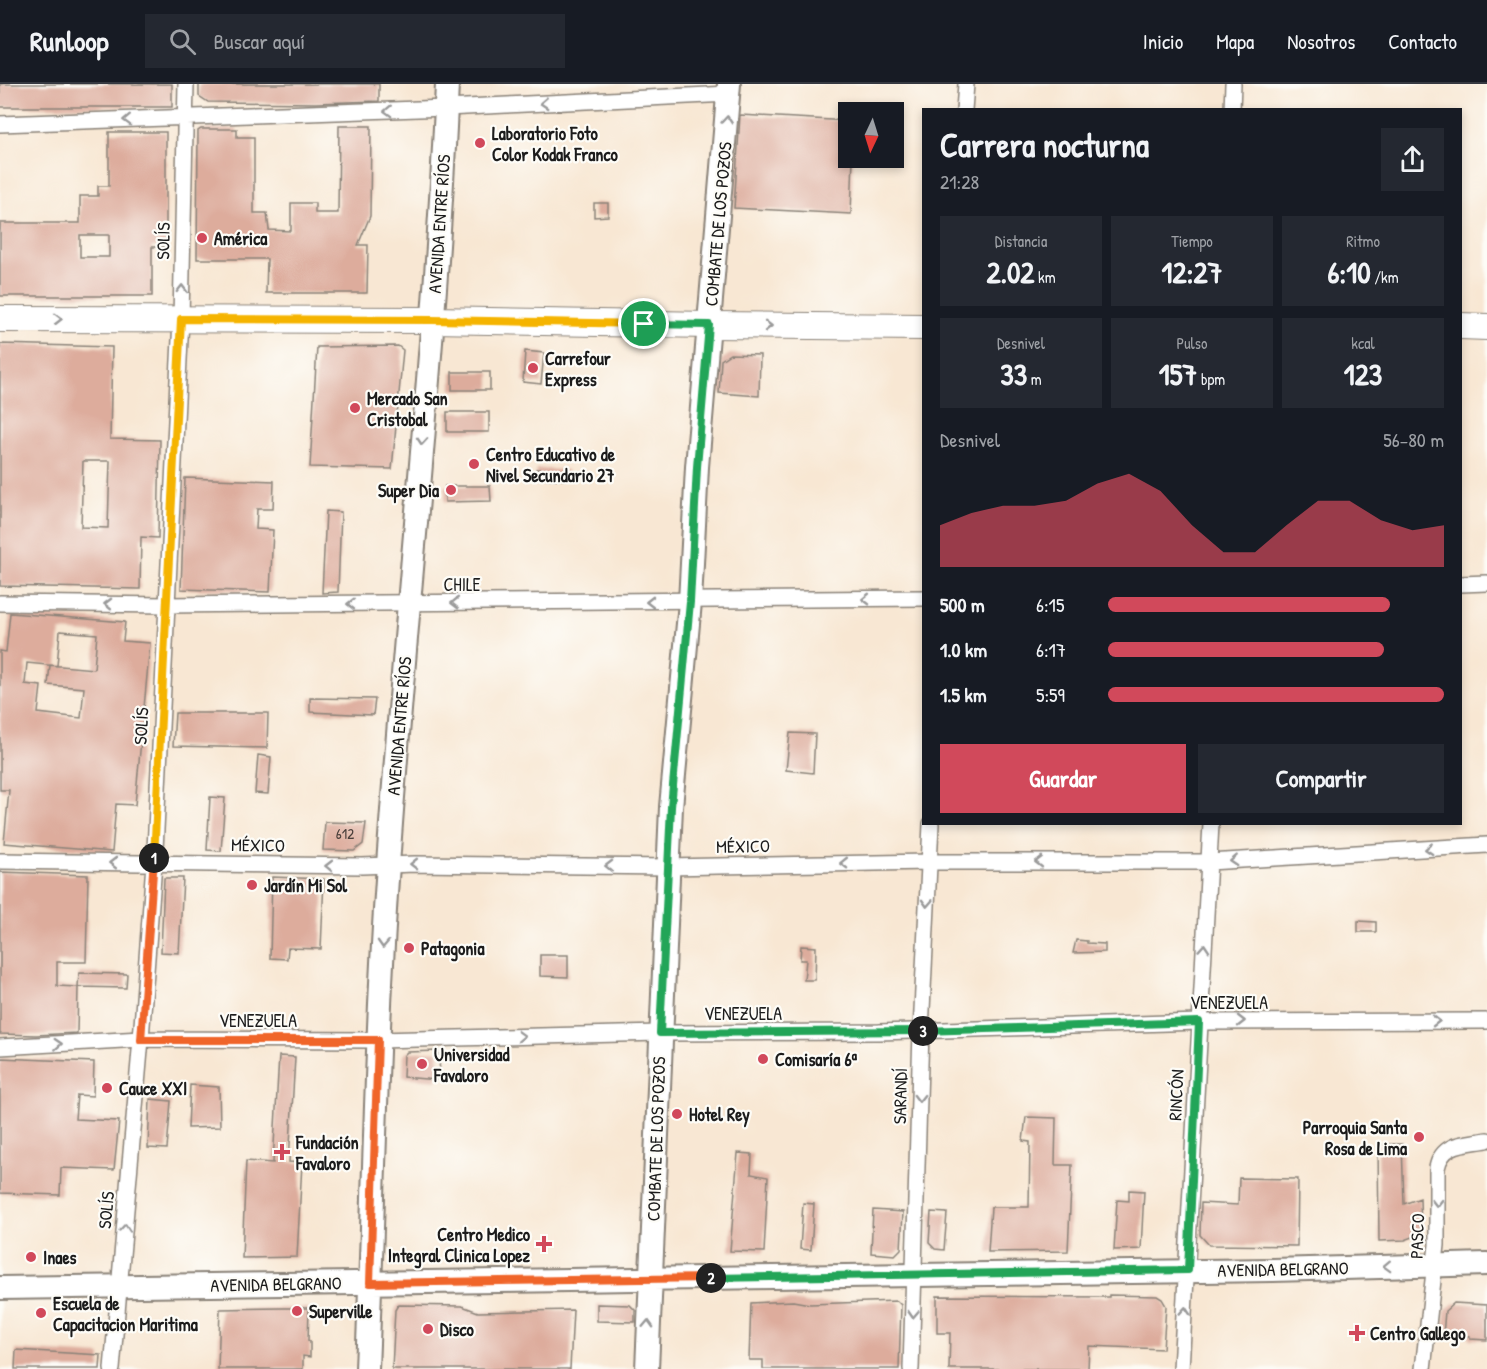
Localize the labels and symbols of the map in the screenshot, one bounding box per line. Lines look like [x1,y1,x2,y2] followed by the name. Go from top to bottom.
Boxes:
[540,96,549,109] one-way arrow
[838,102,904,168] north arrow
[383,104,392,117] one-way arrow
[122,114,131,127] one-way arrow
[720,116,733,125] one-way arrow
[492,121,618,167] place label: Laboratorio Foto Color Kodak Franco
[473,136,487,150] marker: Laboratorio Foto Color Kodak Franco
[698,141,738,307] street label: COMBATE DE LOS POZOS
[422,154,456,294] street label: AVENIDA ENTRE RÍOS
[150,222,176,260] street label: SOLÍS
[214,226,268,251] place label: América
[195,231,209,245] marker: América
[175,285,188,294] one-way arrow
[618,298,669,349] pin
[54,313,63,325] one-way arrow
[763,320,772,332] one-way arrow
[545,346,611,393] place label: Carrefour Express
[526,361,540,375] marker: Carrefour Express
[367,386,448,432] place label: Mercado San Cristobal
[348,401,362,415] marker: Mercado San Cristobal
[416,436,429,445] one-way arrow
[486,442,616,488] place label: Centro Educativo de Nivel Secundario 27
[467,457,481,471] marker: Centro Educativo de Nivel Secundario 27
[378,478,440,504] place label: Super Dia
[444,483,458,497] marker: Super Dia
[443,572,481,597] street label: CHILE
[861,593,870,605] one-way arrow
[645,596,654,608] one-way arrow
[450,597,459,609] one-way arrow
[103,598,112,610] one-way arrow
[346,598,355,610] one-way arrow
[380,656,418,796] street label: AVENIDA ENTRE RÍOS
[128,707,154,745] street label: SOLÍS
[336,823,354,844] house number: 612
[231,832,285,858] street label: MÉXICO
[716,833,770,859] street label: MÉXICO
[1424,842,1433,855] one-way arrow
[139,843,169,873] pin: 1
[1229,854,1238,867] one-way arrow
[1034,856,1043,868] one-way arrow
[109,857,118,869] one-way arrow
[840,857,849,870] one-way arrow
[409,858,418,870] one-way arrow
[325,859,334,872] one-way arrow
[604,860,613,872] one-way arrow
[264,873,348,898] place label: Jardín Mi Sol
[245,878,259,892] marker: Jardín Mi Sol
[921,898,934,907] one-way arrow
[421,936,485,962] place label: Patagonia
[377,940,390,949] one-way arrow
[402,941,416,955] marker: Patagonia
[1197,944,1210,953] one-way arrow
[1190,990,1268,1015] street label: VENEZUELA
[704,1001,782,1026] street label: VENEZUELA
[219,1008,297,1033] street label: VENEZUELA
[1236,1015,1245,1027] one-way arrow
[1431,1015,1440,1027] one-way arrow
[908,1016,938,1046] pin: 3
[516,1030,525,1042] one-way arrow
[54,1037,63,1050] one-way arrow
[433,1042,509,1088] place label: Universidad Favaloro
[775,1047,858,1072] place label: Comisaría 6ª
[756,1052,770,1066] marker: Comisaría 6ª
[641,1056,671,1222] street label: COMBATE DE LOS POZOS
[415,1057,429,1071] marker: Universidad Favaloro
[887,1068,913,1124] street label: SARANDÍ
[1162,1069,1190,1121] street label: RINCÓN
[119,1076,187,1101] place label: Cauce XXI
[100,1081,114,1095] marker: Cauce XXI
[913,1093,925,1102] one-way arrow
[689,1102,750,1128] place label: Hotel Rey
[670,1107,684,1121] marker: Hotel Rey
[1303,1115,1408,1161] place label: Parroquia Santa Rosa de Lima
[295,1130,359,1176] place label: Fundación Favaloro
[1412,1130,1426,1144] marker: Parroquia Santa Rosa de Lima
[273,1143,291,1161] marker: Fundación Favaloro
[92,1190,120,1230] street label: SOLÍS
[1431,1199,1443,1208] one-way arrow
[1404,1213,1430,1259] street label: PASCO
[388,1222,531,1269] place label: Centro Medico Integral Clinica Lopez
[118,1223,131,1232] one-way arrow
[535,1235,553,1253] marker: Centro Medico Integral Clinica Lopez
[43,1245,77,1270] place label: Inaes
[24,1250,38,1264] marker: Inaes
[1217,1255,1349,1283] street label: AVENIDA BELGRANO
[1382,1260,1391,1272] one-way arrow
[696,1263,726,1293] pin: 2
[210,1270,342,1298] street label: AVENIDA BELGRANO
[53,1291,199,1338] place label: Escuela de Capacitacion Maritima
[309,1299,373,1325] place label: Superville
[290,1304,304,1318] marker: Superville
[34,1306,48,1320] marker: Escuela de Capacitacion Maritima
[1178,1306,1191,1315] one-way arrow
[907,1309,920,1318] one-way arrow
[440,1317,474,1342] place label: Disco
[642,1319,654,1328] one-way arrow
[1370,1321,1466,1347] place label: Centro Gallego
[421,1322,435,1336] marker: Disco
[1348,1324,1366,1342] marker: Centro Gallego

